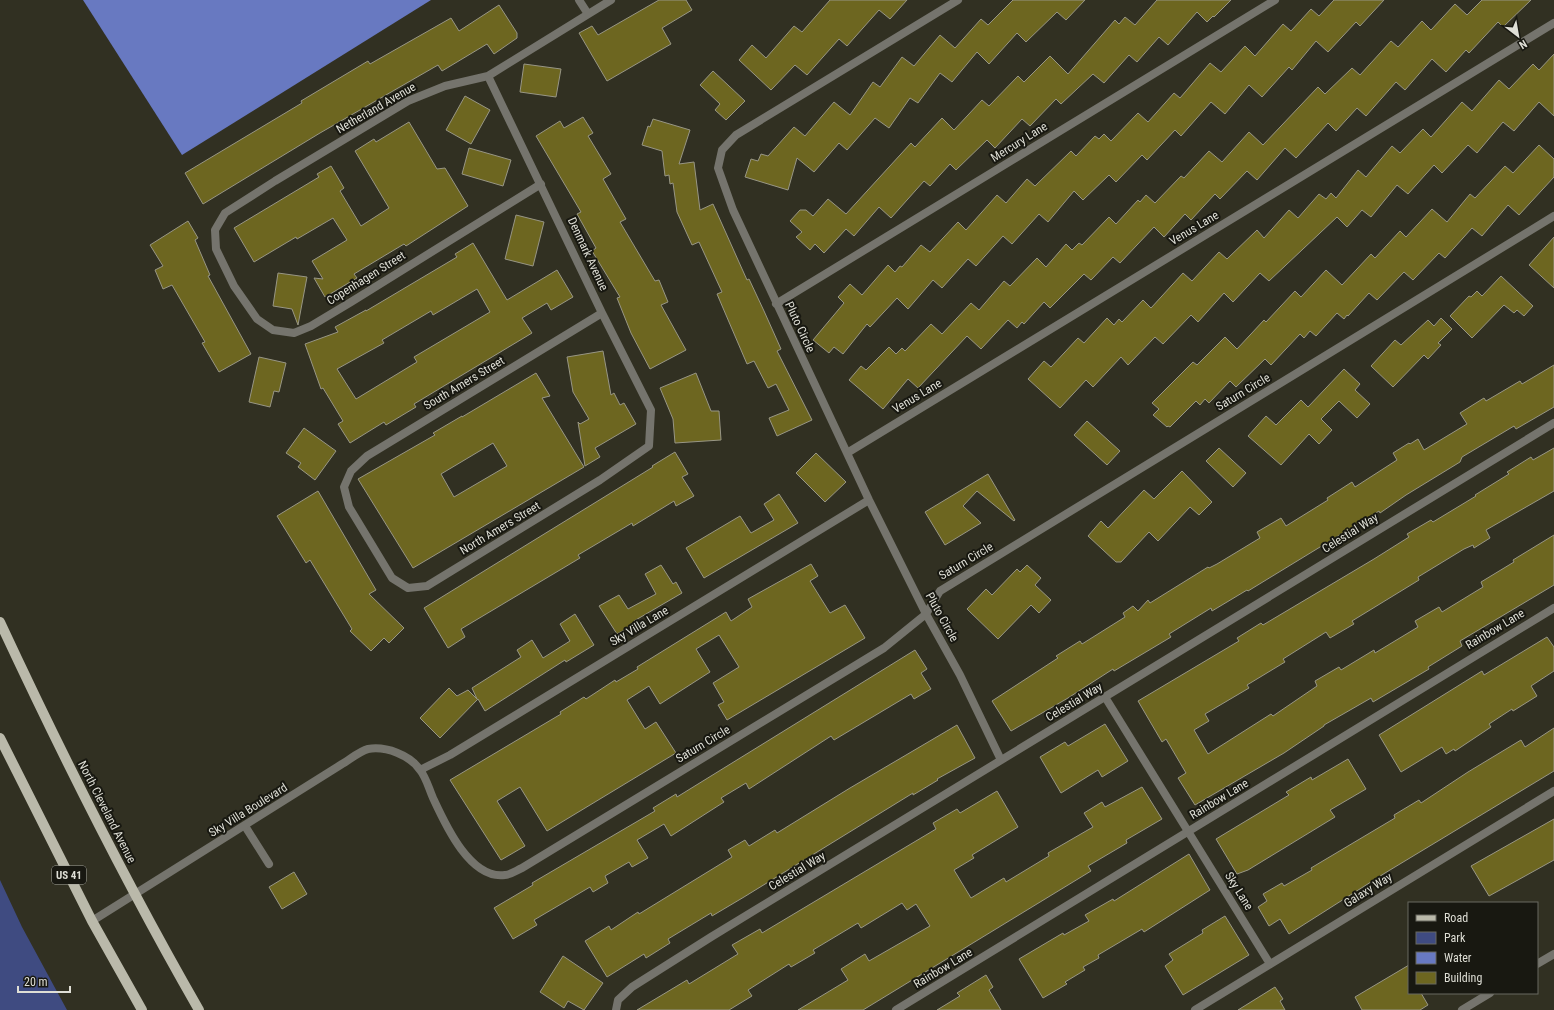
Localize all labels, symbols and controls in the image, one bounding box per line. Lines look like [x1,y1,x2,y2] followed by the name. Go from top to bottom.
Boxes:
[1498,16,1538,56] north arrow
[1516,37,1529,52] text: N
[334,79,418,136] street label: Netherland Avenue
[988,119,1050,165] street label: Mercury Lane
[1167,208,1221,248] street label: Venus Lane
[565,215,611,293] street label: Denmark Avenue
[324,248,408,308] street label: Copenhagen Street
[782,299,818,355] street label: Pluto Circle
[421,353,507,413] street label: South Amers Street
[1213,370,1273,414] street label: Saturn Circle
[890,376,944,416] street label: Venus Lane
[457,498,543,557] street label: North Amers Street
[1319,510,1381,556] street label: Celestial Way
[936,539,996,583] street label: Saturn Circle
[923,590,961,645] street label: Pluto Circle
[607,603,671,649] street label: Sky Villa Lane
[1463,606,1527,652] street label: Rainbow Lane
[1043,680,1105,724] street label: Celestial Way
[673,722,733,766] street label: Saturn Circle
[75,759,139,866] street label: North Cleveland Avenue
[1187,776,1251,822] street label: Rainbow Lane
[206,780,290,840] street label: Sky Villa Boulevard
[766,849,828,893] street label: Celestial Way
[52,866,86,884] road number: US 41
[1222,869,1256,913] street label: Sky Lane
[1341,870,1395,910] street label: Galaxy Way
[1408,902,1538,994] legend
[1444,911,1468,925] text: Road
[1444,931,1466,945] text: Park
[911,945,975,991] street label: Rainbow Lane
[1444,951,1472,965] text: Water
[18,968,70,994] scale bar
[1444,971,1482,985] text: Building
[24,975,48,989] text: 20 m

